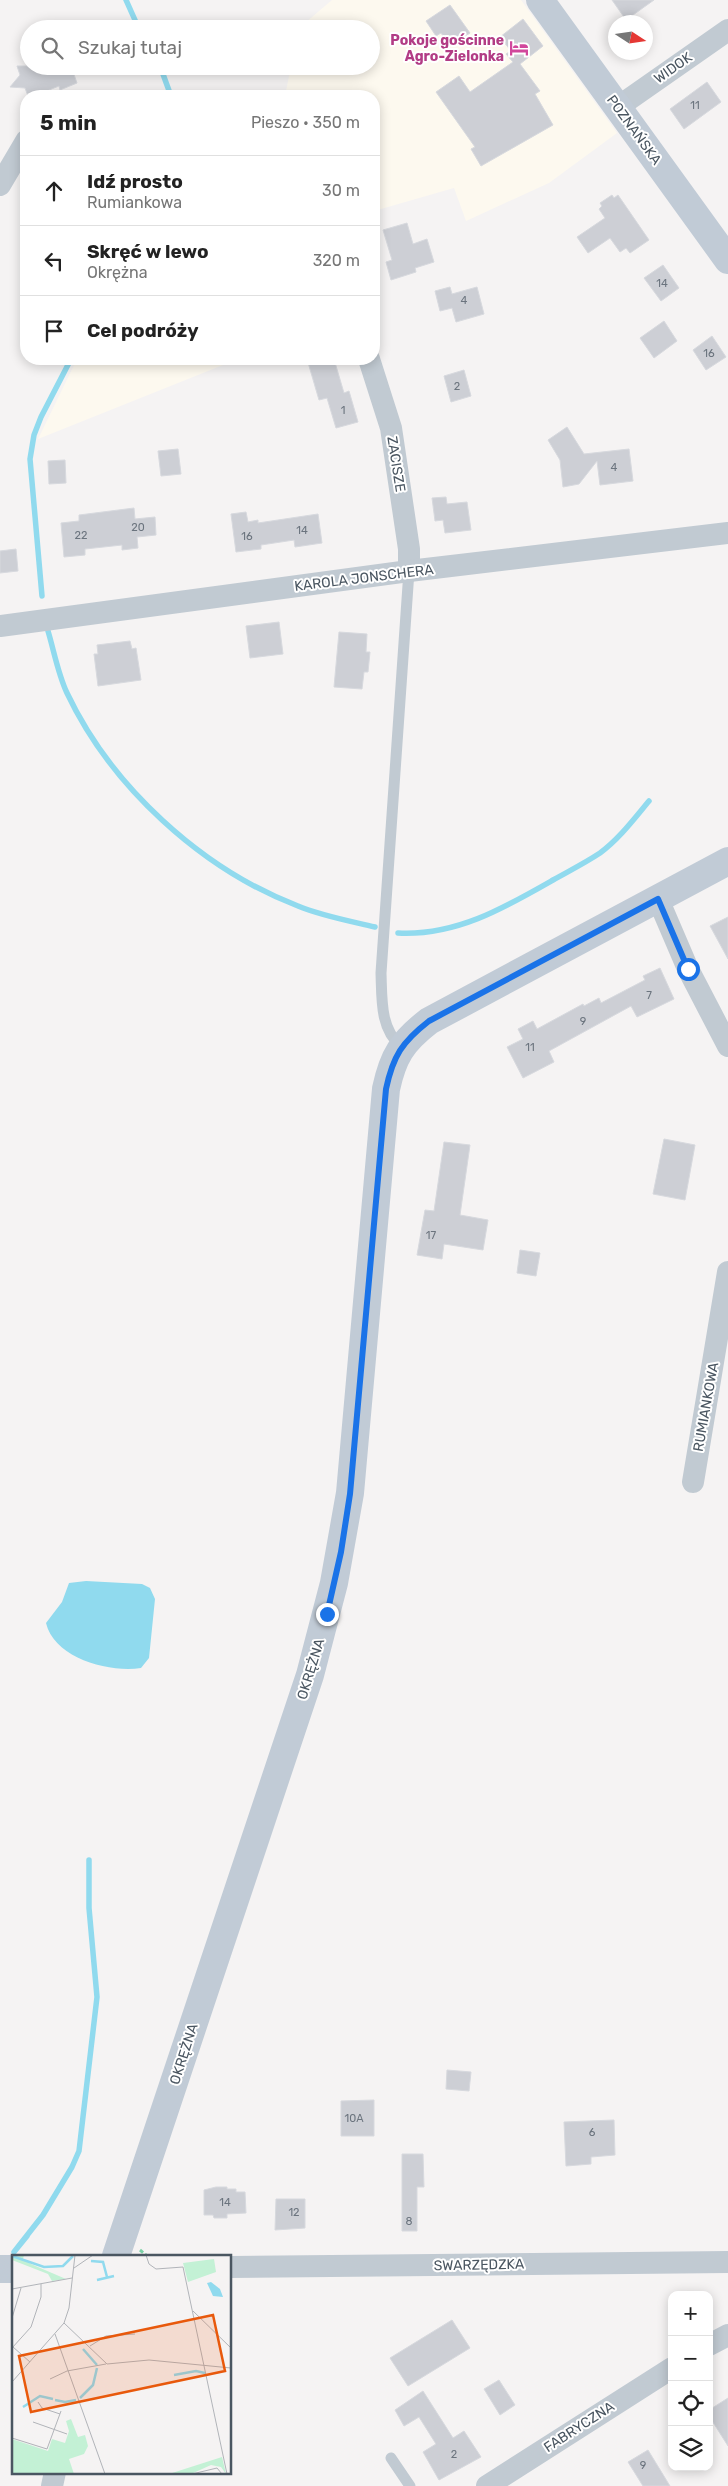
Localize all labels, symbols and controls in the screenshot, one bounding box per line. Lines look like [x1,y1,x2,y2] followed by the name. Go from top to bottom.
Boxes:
[608,15,653,60] north arrow
[20,20,380,75] search box
[390,32,504,65] place label: Pokoje gościnne Agro-Zielonka
[38,34,66,62] icon: search
[78,36,182,59] text: Szukaj tutaj
[508,37,530,59] hotel icon: Pokoje gościnne Agro-Zielonka
[651,48,696,87] street label: WIDOK
[603,91,666,169] street label: POZNAŃSKA
[690,99,700,112] house number: 11
[40,110,97,135] text: 5 min
[251,113,360,132] text: Pieszo · 350 m
[87,170,183,193] text: Idź prosto
[40,177,68,205] icon: ahead
[322,181,360,200] text: 30 m
[87,193,182,212] text: Rumiankowa
[87,240,209,263] text: Skręć w lewo
[40,247,68,275] icon: left
[313,251,360,270] text: 320 m
[87,263,148,282] text: Okrężna
[656,277,668,290] house number: 14
[461,294,468,307] house number: 4
[40,317,68,345] icon: arrive
[87,319,199,342] text: Cel podróży
[703,347,715,360] house number: 16
[454,380,460,393] house number: 2
[341,404,345,417] house number: 1
[383,435,409,493] street label: ZACISZE
[611,461,618,474] house number: 4
[131,521,145,534] house number: 20
[296,524,308,537] house number: 14
[75,529,87,542] house number: 22
[241,530,253,543] house number: 16
[294,561,435,595] street label: KAROLA JONSCHERA
[677,958,700,981] route start
[646,989,652,1002] house number: 7
[580,1015,586,1028] house number: 9
[525,1041,535,1054] house number: 11
[426,1229,437,1242] house number: 17
[690,1360,722,1453] street label: RUMIANKOWA
[316,1603,339,1626] route end
[294,1636,329,1702] street label: OKRĘŻNA
[166,2021,202,2087] street label: OKRĘŻNA
[344,2112,364,2125] house number: 10A
[589,2126,596,2139] house number: 6
[219,2196,231,2209] house number: 14
[288,2206,300,2219] house number: 12
[406,2215,413,2228] house number: 8
[12,2255,231,2474] inset map
[434,2256,525,2274] street label: SWARZĘDZKA
[668,2291,713,2471] map controls
[668,2291,713,2336] button: +
[668,2336,713,2381] button: −
[668,2381,713,2426] button: locate
[541,2398,618,2456] street label: FABRYCZNA
[668,2426,713,2471] button: layers
[451,2448,457,2461] house number: 2
[640,2459,646,2472] house number: 9

